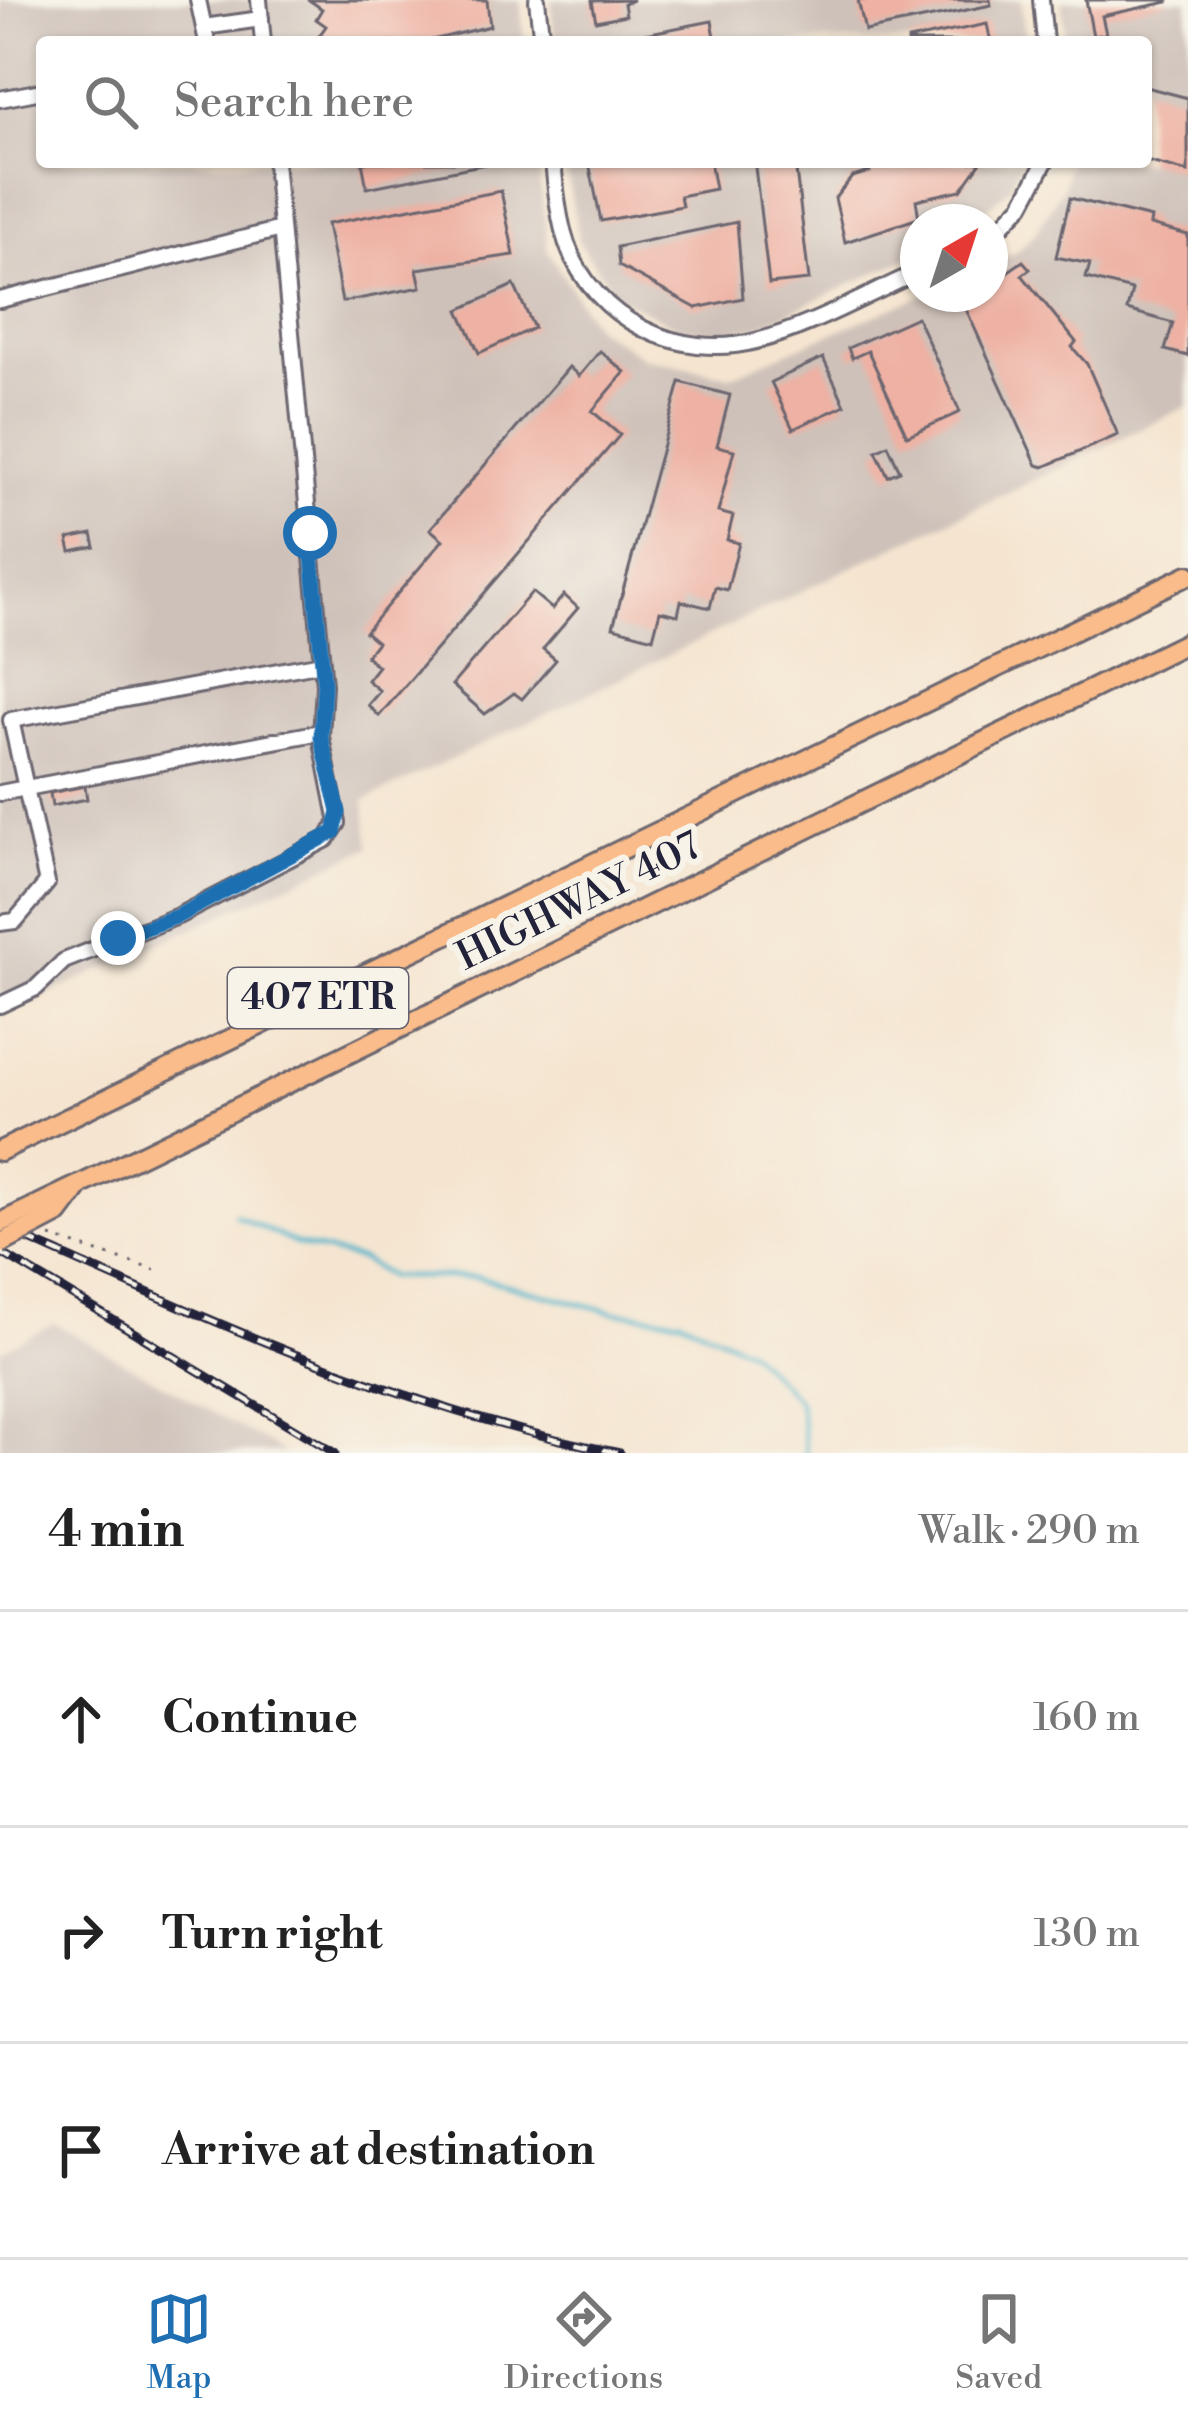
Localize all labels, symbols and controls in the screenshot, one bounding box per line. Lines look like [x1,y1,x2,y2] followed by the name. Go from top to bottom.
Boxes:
[36,36,1152,168] search box
[78,69,144,135] icon: search
[174,74,414,131] text: Search here
[900,204,1008,312] north arrow
[283,506,337,560] route start
[449,822,709,982] street label: HIGHWAY 407
[91,911,145,965] route end
[228,968,408,1028] road number: 407 ETR
[48,1499,184,1563] text: 4 min
[919,1507,1140,1556] text: Walk · 290 m
[48,1686,114,1752] icon: ahead
[162,1690,358,1747] text: Continue
[1033,1694,1140,1743] text: 160 m
[48,1902,114,1968] icon: right
[162,1906,383,1963] text: Turn right
[1034,1910,1140,1959] text: 130 m
[48,2118,114,2184] icon: arrive
[162,2122,595,2179] text: Arrive at destination
[146,2286,212,2399] tab: Map
[504,2286,663,2399] tab: Directions
[955,2286,1042,2399] tab: Saved

